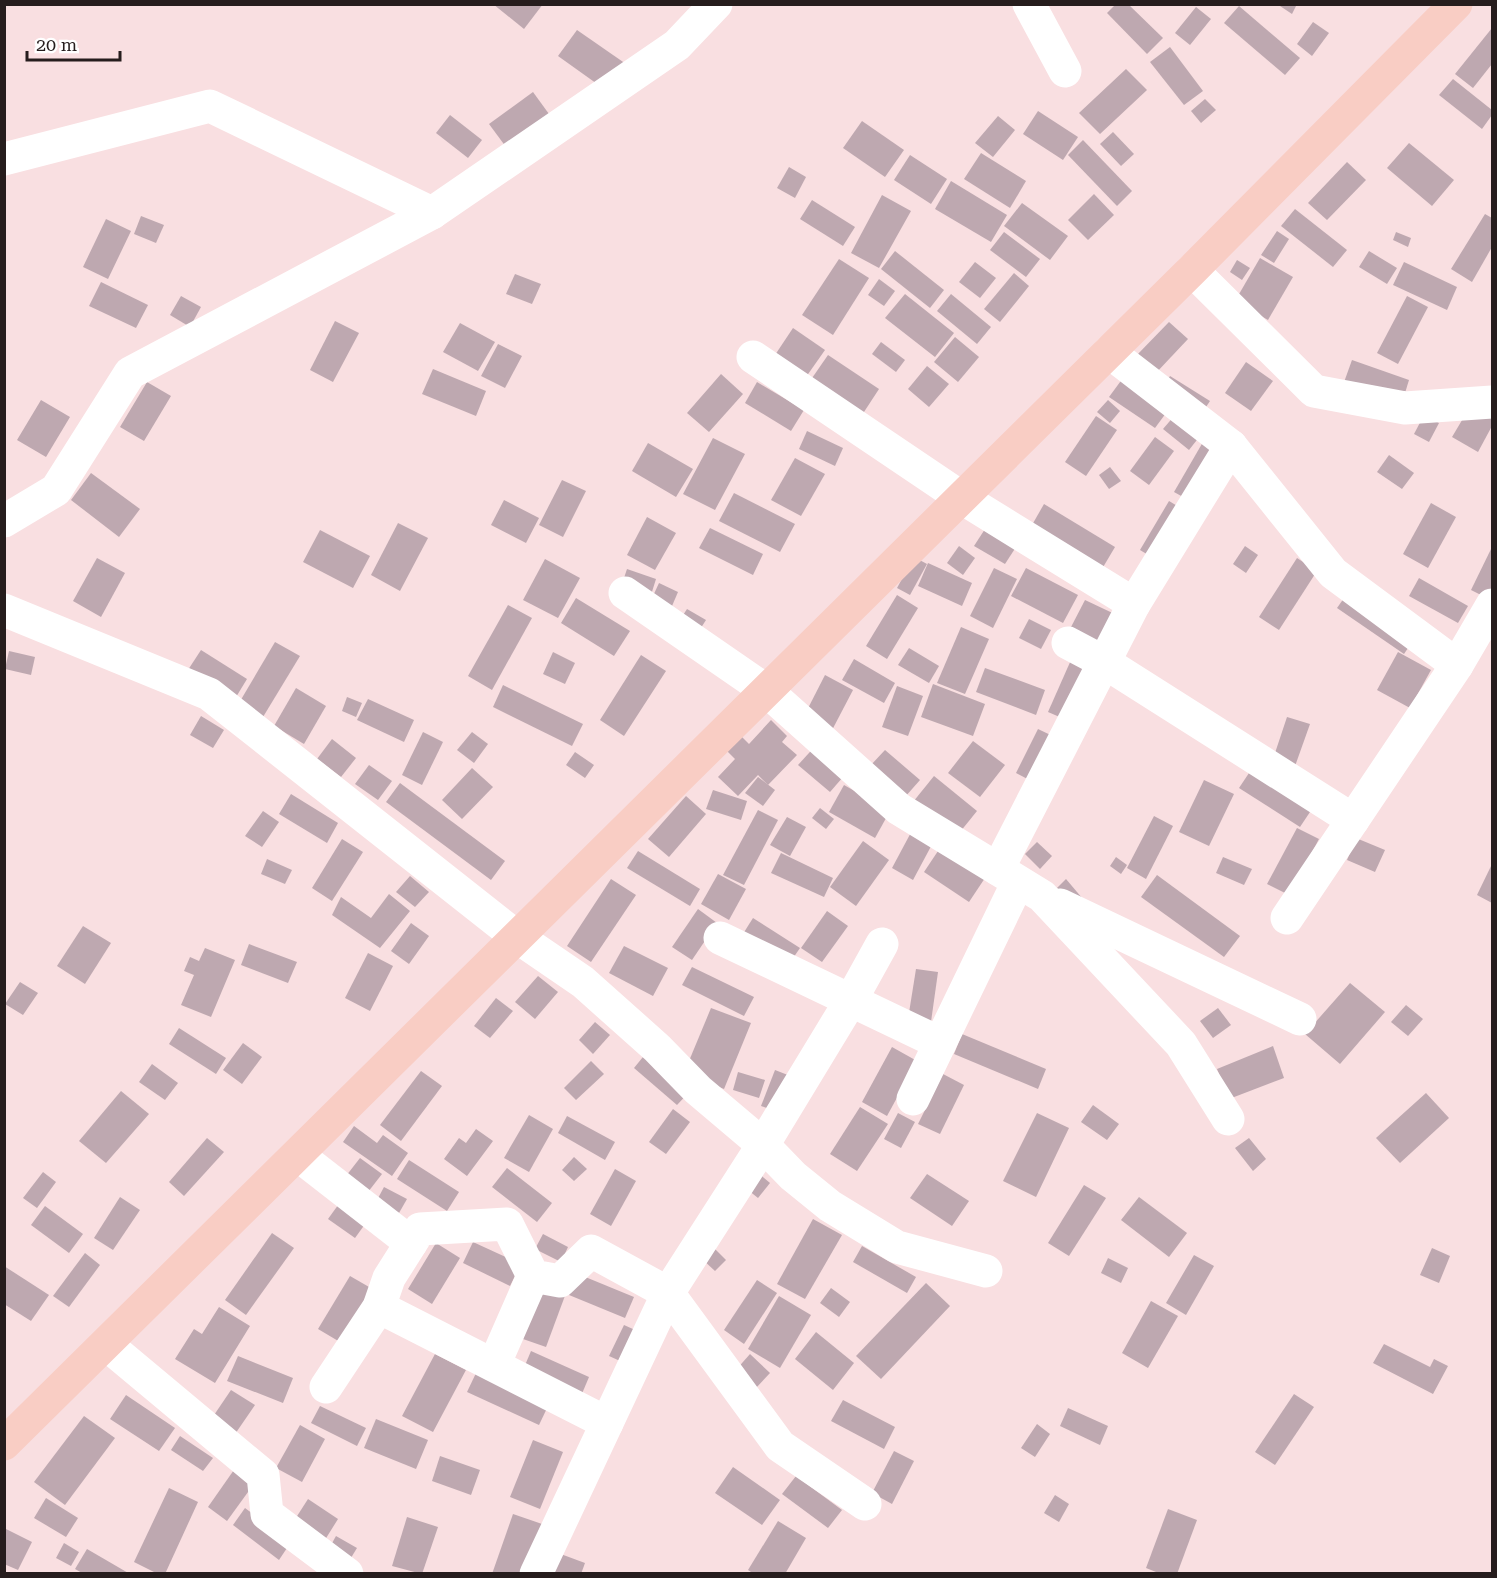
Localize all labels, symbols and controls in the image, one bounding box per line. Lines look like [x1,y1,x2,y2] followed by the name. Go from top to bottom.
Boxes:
[27,24,120,62] scale bar
[36,34,77,55] text: 20 m

